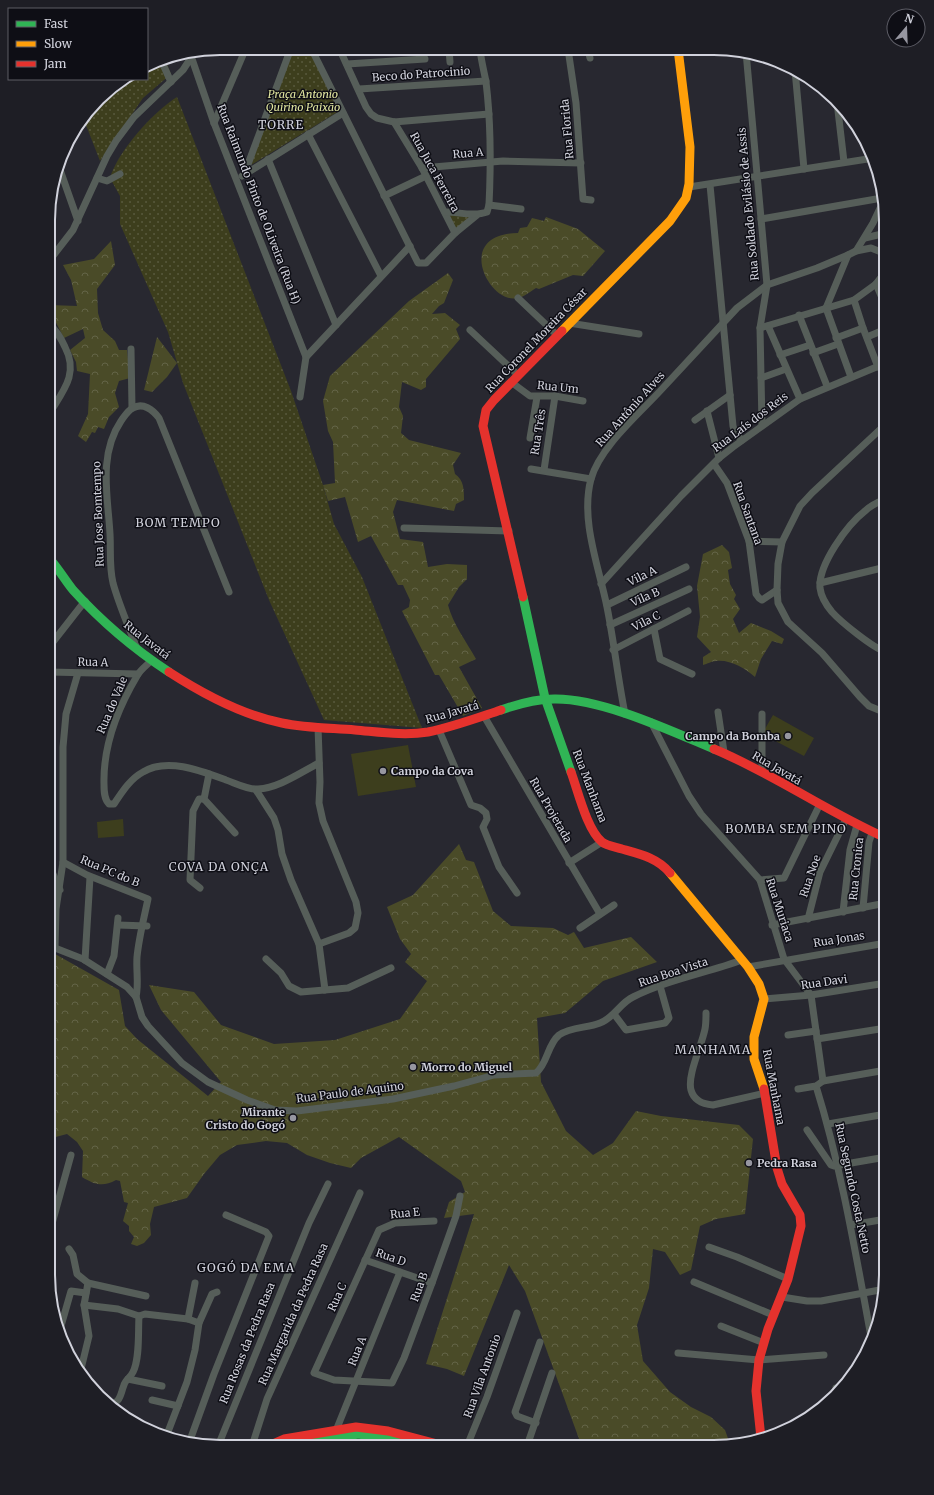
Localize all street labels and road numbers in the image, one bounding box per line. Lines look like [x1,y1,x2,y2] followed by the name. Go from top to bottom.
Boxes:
[371,64,471,84] street label: Beco do Patrocinio
[557,98,577,160] street label: Rua Florida
[214,102,304,306] street label: Rua Raimundo Pinto de OLiveira (Rua H)
[734,127,762,281] street label: Rua Soldado Evilásio de Assis
[407,130,463,214] street label: Rua Juca Ferreira
[452,145,484,161] street label: Rua A
[482,285,590,395] street label: Rua Coronel Moreira César
[592,368,668,450] street label: Rua Antônio Alves
[536,378,580,396] street label: Rua Um
[709,389,791,455] street label: Rua Laís dos Reis
[527,408,549,456] street label: Rua Três
[89,460,107,567] street label: Rua Jose Bomtempo
[730,480,766,547] street label: Rua Santana
[624,563,659,589] street label: Vila A
[627,584,662,610] street label: Vila B
[629,608,663,634] street label: Vila C
[121,618,173,662] street label: Rua Javatá
[78,655,109,669] street label: Rua A
[94,674,130,736] street label: Rua do Vale
[424,698,480,726] street label: Rua Javatá
[570,748,610,825] street label: Rua Manhama
[750,748,804,788] street label: Rua Javatá
[527,775,575,845] street label: Rua Projetada
[846,837,866,901] street label: Rua Cronica
[78,852,142,890] street label: Rua PC do B
[796,853,824,899] street label: Rua Noe
[763,876,797,944] street label: Rua Muriaca
[812,928,866,950] street label: Rua Jonas
[637,954,710,990] street label: Rua Boa Vista
[800,972,849,992] street label: Rua Davi
[760,1048,788,1126] street label: Rua Manhama
[295,1078,405,1106] street label: Rua Paulo de Aquino
[832,1122,874,1255] street label: Rua Segundo Costa Netto
[389,1204,421,1222] street label: Rua E
[255,1241,331,1387] street label: Rua Margarida da Pedra Rasa
[374,1245,408,1269] street label: Rua D
[407,1270,431,1304] street label: Rua B
[216,1280,278,1406] street label: Rua Rosas da Pedra Rasa
[324,1280,350,1314] street label: Rua C
[460,1332,504,1420] street label: Rua Vila Antonio
[345,1334,369,1368] street label: Rua A

